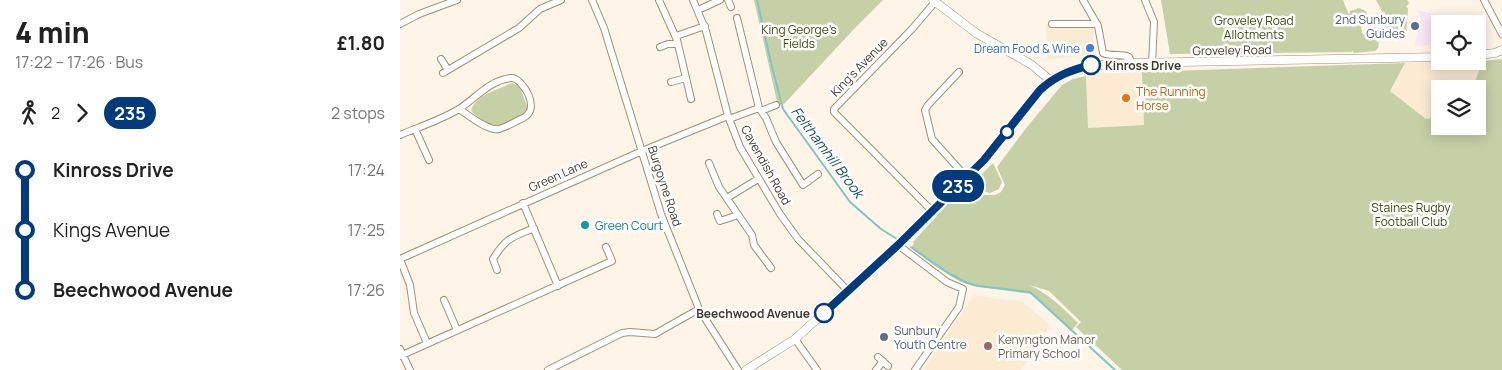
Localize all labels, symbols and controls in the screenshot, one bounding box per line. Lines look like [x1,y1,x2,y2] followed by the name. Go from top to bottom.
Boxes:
[1335,11,1406,42] place label: 2nd Sunbury Guides
[1214,12,1294,43] park label: Groveley Road Allotments
[15,13,90,51] text: 4 min
[1431,15,1486,135] map controls
[1431,15,1486,70] button: locate
[1409,20,1421,32] marker: 2nd Sunbury Guides
[761,21,837,52] park label: King George’s Fields
[337,30,385,56] text: £1.80
[827,34,891,100] street label: King's Avenue
[974,40,1080,57] place label: Dream Food & Wine
[1192,41,1272,59] street label: Groveley Road
[1084,42,1096,54] marker: Dream Food & Wine
[15,51,143,73] text: 17:22 – 17:26 · Bus
[1081,55,1101,75] marker: Kinross Drive
[1105,57,1181,74] place label: Kinross Drive
[1431,80,1486,135] button: layers
[1136,83,1206,114] place label: The Running Horse
[1120,92,1132,104] marker: The Running Horse
[15,99,43,127] icon: walk
[68,99,96,127] icon: forward
[114,101,146,125] text: 235
[51,102,60,124] text: 2
[331,102,385,124] text: 2 stops
[787,102,870,203] water label: Felthamhill Brook
[737,122,795,208] street label: Cavendish Road
[1000,125,1014,139] unlabelled marker
[644,144,686,228] street label: Burgoyne Road
[526,154,590,196] street label: Green Lane
[53,157,174,183] text: Kinross Drive
[348,159,385,181] text: 17:24
[929,170,987,202] line badge: 235
[942,174,974,198] text: 235
[1371,199,1451,230] park label: Staines Rugby Football Club
[53,217,170,243] text: Kings Avenue
[595,217,663,234] place label: Green Court
[348,219,385,241] text: 17:25
[579,219,591,231] marker: Green Court
[53,277,233,303] text: Beechwood Avenue
[347,279,385,301] text: 17:26
[814,303,834,323] marker: Beechwood Avenue
[696,305,810,322] place label: Beechwood Avenue
[894,322,967,353] place label: Sunbury Youth Centre
[878,331,890,343] marker: Sunbury Youth Centre
[998,331,1096,362] place label: Kenyngton Manor Primary School
[982,340,994,352] marker: Kenyngton Manor Primary School

